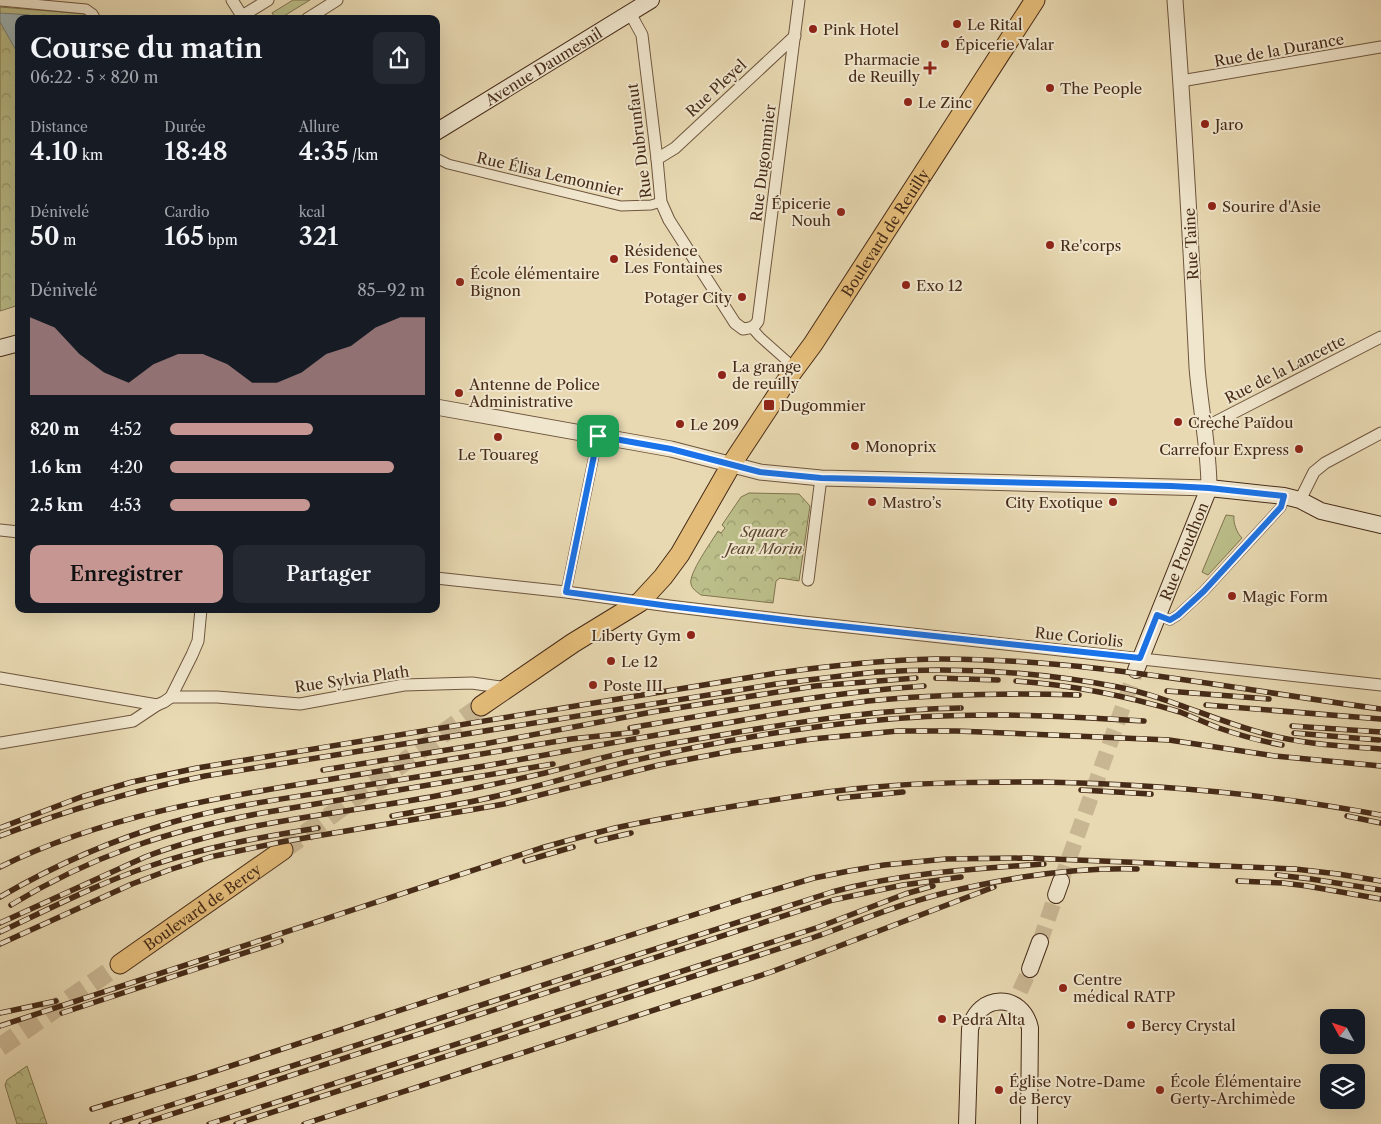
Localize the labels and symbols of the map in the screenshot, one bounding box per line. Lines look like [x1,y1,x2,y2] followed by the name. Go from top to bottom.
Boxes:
[967,15,1023,34] place label: Le Rital
[951,18,963,30] marker: Le Rital
[823,20,900,39] place label: Pink Hotel
[480,23,606,110] street label: Avenue Daumesnil
[807,23,819,35] marker: Pink Hotel
[1213,29,1345,71] street label: Rue de la Durance
[955,35,1055,54] place label: Épicerie Valar
[939,38,951,50] marker: Épicerie Valar
[844,50,921,86] place label: Pharmacie de Reuilly
[682,55,751,121] street label: Rue Pleyel
[924,62,936,74] marker: Pharmacie de Reuilly
[1060,79,1142,98] place label: The People
[622,82,655,200] street label: Rue Dubrunfaut
[1044,82,1056,94] marker: The People
[918,93,972,112] place label: Le Zinc
[902,96,914,108] marker: Le Zinc
[746,102,780,223] street label: Rue Dugommier
[1213,115,1243,134] place label: Jaro
[1199,118,1211,130] marker: Jaro
[475,148,626,200] street label: Rue Élisa Lemonnier
[837,165,933,300] street label: Boulevard de Reuilly
[771,194,832,230] place label: Épicerie Nouh
[1222,197,1321,216] place label: Sourire d'Asie
[1206,200,1218,212] marker: Sourire d'Asie
[835,206,847,218] marker: Épicerie Nouh
[1180,207,1202,281] street label: Rue Taine
[1060,236,1121,255] place label: Re'corps
[1044,239,1056,251] marker: Re'corps
[624,241,723,277] place label: Résidence Les Fontaines
[608,253,620,265] marker: Résidence Les Fontaines
[470,264,600,300] place label: École élémentaire Bignon
[454,276,466,288] marker: École élémentaire Bignon
[916,276,963,295] place label: Exo 12
[900,279,912,291] marker: Exo 12
[644,288,733,307] place label: Potager City
[736,291,748,303] marker: Potager City
[1222,330,1348,408] street label: Rue de la Lancette
[732,357,801,393] place label: La grange de reuilly
[716,369,728,381] marker: La grange de reuilly
[468,375,600,411] place label: Antenne de Police Administrative
[453,387,465,399] marker: Antenne de Police Administrative
[780,396,866,415] place label: Dugommier
[762,398,776,412] marker: Dugommier
[1188,413,1294,432] place label: Crèche Païdou
[577,415,619,457] pin
[690,415,739,434] place label: Le 209
[1172,416,1184,428] marker: Crèche Païdou
[674,418,686,430] marker: Le 209
[492,431,504,443] marker: Le Touareg
[865,437,937,456] place label: Monoprix
[849,440,861,452] marker: Monoprix
[1159,440,1289,459] place label: Carrefour Express
[1293,443,1305,455] marker: Carrefour Express
[458,445,538,464] place label: Le Touareg
[882,493,942,512] place label: Mastro’s
[1005,493,1103,512] place label: City Exotique
[866,496,878,508] marker: Mastro’s
[1107,496,1119,508] marker: City Exotique
[1155,499,1212,603] street label: Rue Proudhon
[721,522,803,558] park label: Square Jean Morin
[1242,587,1328,606] place label: Magic Form
[1226,590,1238,602] marker: Magic Form
[1034,623,1124,651] street label: Rue Coriolis
[591,626,681,645] place label: Liberty Gym
[685,629,697,641] marker: Liberty Gym
[621,652,658,671] place label: Le 12
[605,655,617,667] marker: Le 12
[294,661,411,696] street label: Rue Sylvia Plath
[603,676,663,695] place label: Poste III
[587,679,599,691] marker: Poste III
[140,859,265,954] street label: Boulevard de Bercy
[1073,970,1175,1006] place label: Centre médical RATP
[1057,982,1069,994] marker: Centre médical RATP
[1320,1009,1365,1054] north arrow
[952,1010,1025,1029] place label: Pedra Alta
[936,1013,948,1025] marker: Pedra Alta
[1141,1016,1236,1035] place label: Bercy Crystal
[1125,1019,1137,1031] marker: Bercy Crystal
[1009,1072,1145,1108] place label: Église Notre-Dame de Bercy
[1170,1072,1302,1108] place label: École Élémentaire Gerty-Archimède
[993,1084,1005,1096] marker: Église Notre-Dame de Bercy
[1154,1084,1166,1096] marker: École Élémentaire Gerty-Archimède

